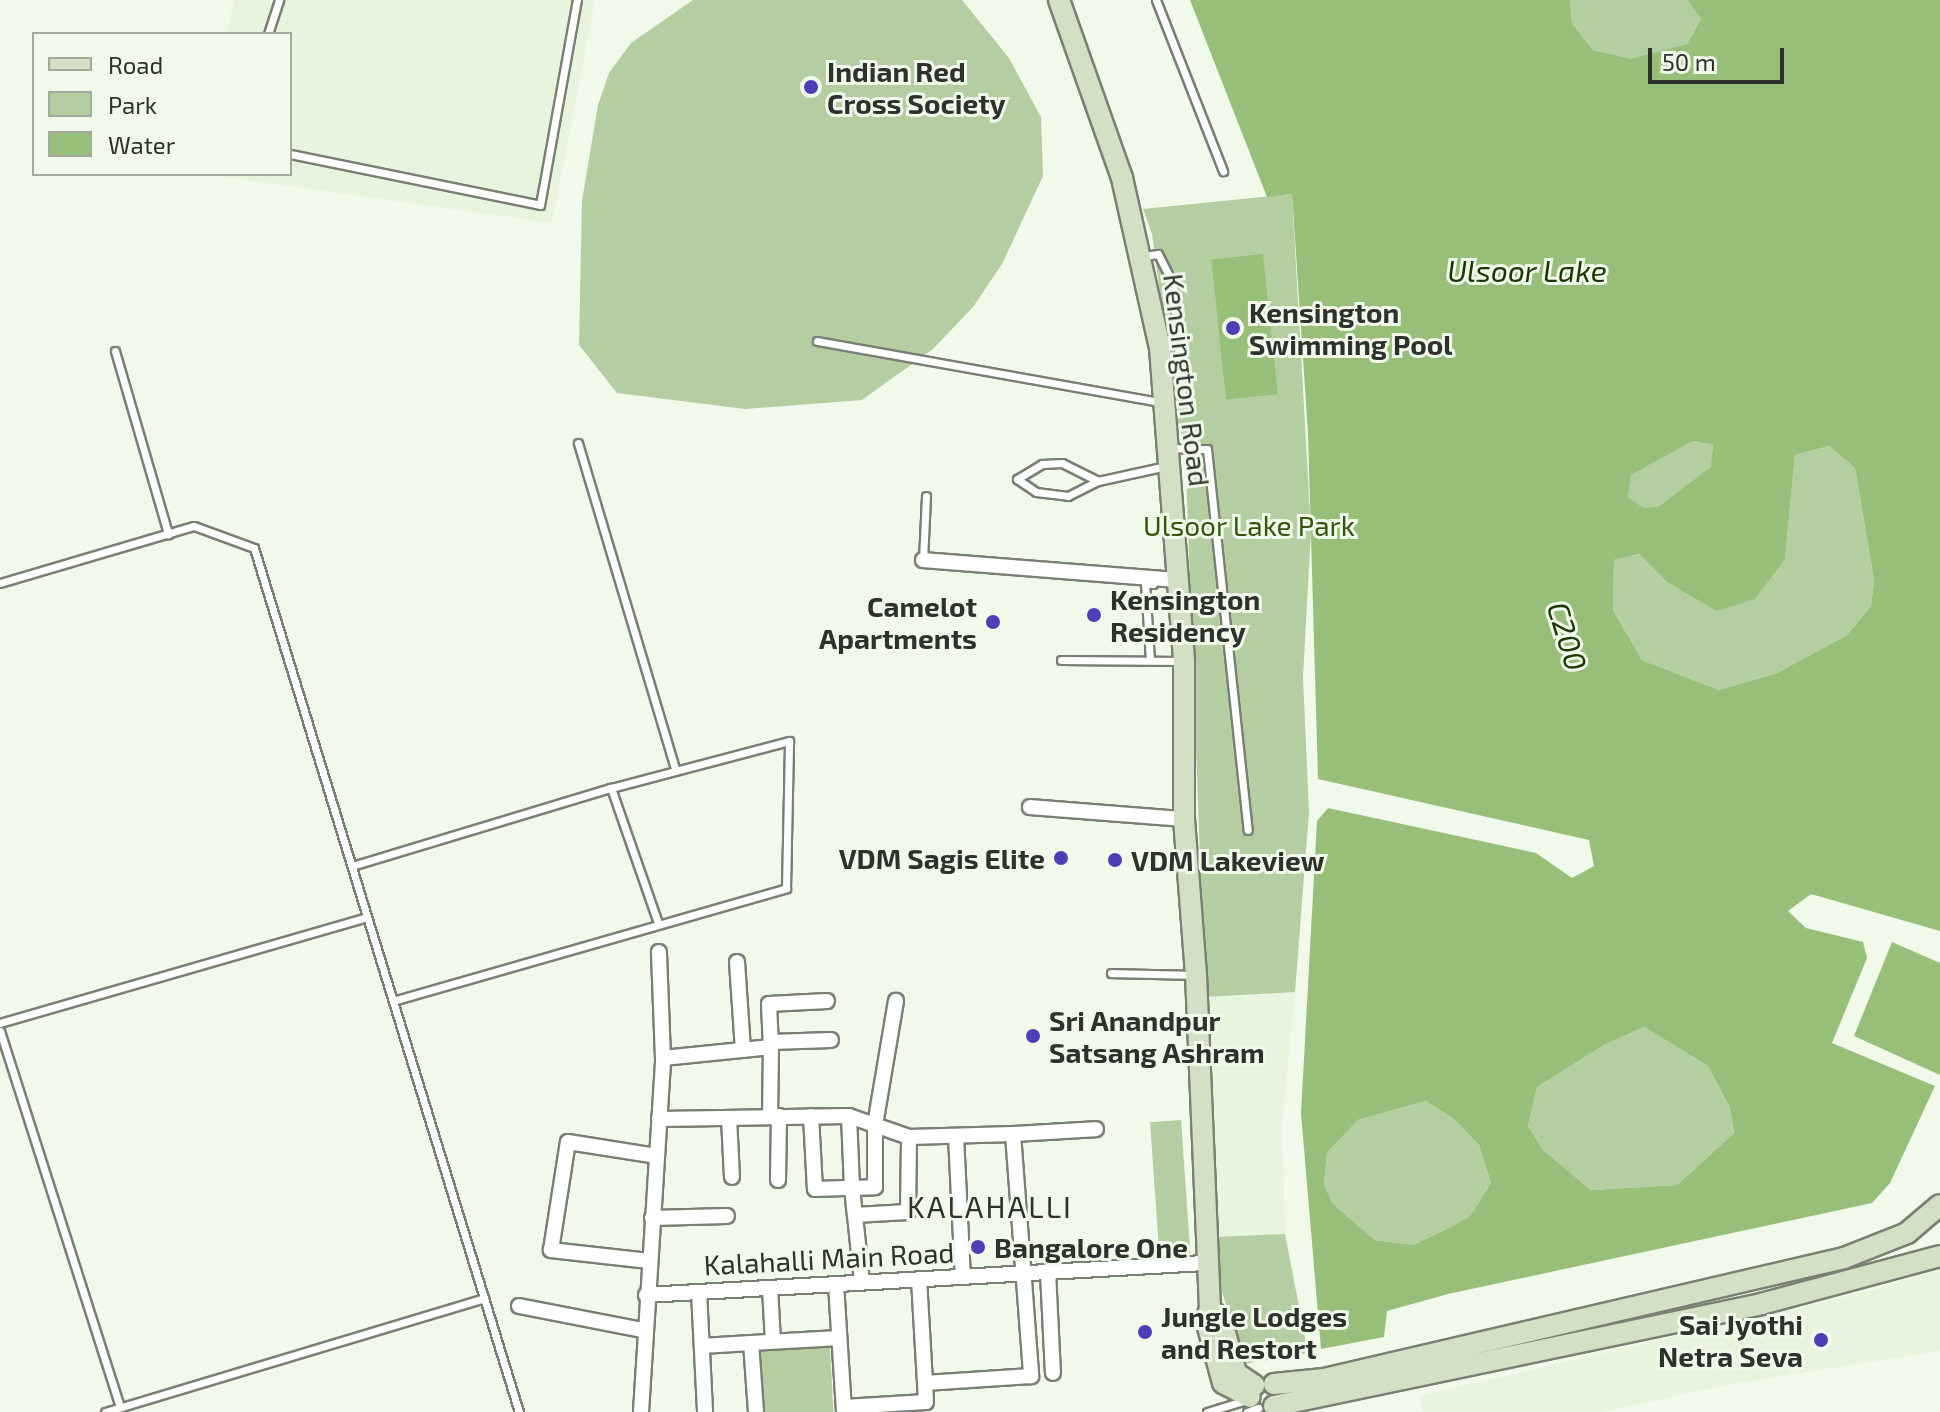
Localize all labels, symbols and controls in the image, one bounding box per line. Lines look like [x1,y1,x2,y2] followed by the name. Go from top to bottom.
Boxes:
[32,32,292,176] legend
[1652,32,1788,82] scale bar
[1662,47,1716,76] text: 50 m
[108,50,163,79] text: Road
[827,54,1006,120] place label: Indian Red Cross Society
[802,78,820,96] marker: Indian Red Cross Society
[108,90,157,119] text: Park
[108,130,175,159] text: Water
[1447,252,1607,288] water label: Ulsoor Lake
[1157,272,1217,488] street label: Kensington Road
[1249,295,1453,361] place label: Kensington Swimming Pool
[1224,319,1242,337] marker: Kensington Swimming Pool
[1143,508,1355,542] park label: Ulsoor Lake Park
[1110,582,1260,648] place label: Kensington Residency
[819,589,977,655] place label: Camelot Apartments
[1541,597,1595,675] water label: C200
[1085,606,1103,624] marker: Kensington Residency
[984,613,1002,631] marker: Camelot Apartments
[839,841,1045,875] place label: VDM Sagis Elite
[1131,843,1325,877] place label: VDM Lakeview
[1052,849,1070,867] marker: VDM Sagis Elite
[1106,851,1124,869] marker: VDM Lakeview
[1049,1003,1265,1069] place label: Sri Anandpur Satsang Ashram
[1024,1027,1042,1045] marker: Sri Anandpur Satsang Ashram
[907,1188,1073,1224] district label: KALAHALLI
[994,1230,1188,1264] place label: Bangalore One
[703,1235,955,1281] street label: Kalahalli Main Road
[969,1238,987,1256] marker: Bangalore One
[1161,1299,1347,1365] place label: Jungle Lodges and Restort
[1658,1307,1803,1373] place label: Sai Jyothi Netra Seva
[1136,1323,1154,1341] marker: Jungle Lodges and Restort
[1810,1329,1832,1351] marker: Sai Jyothi Netra Seva

